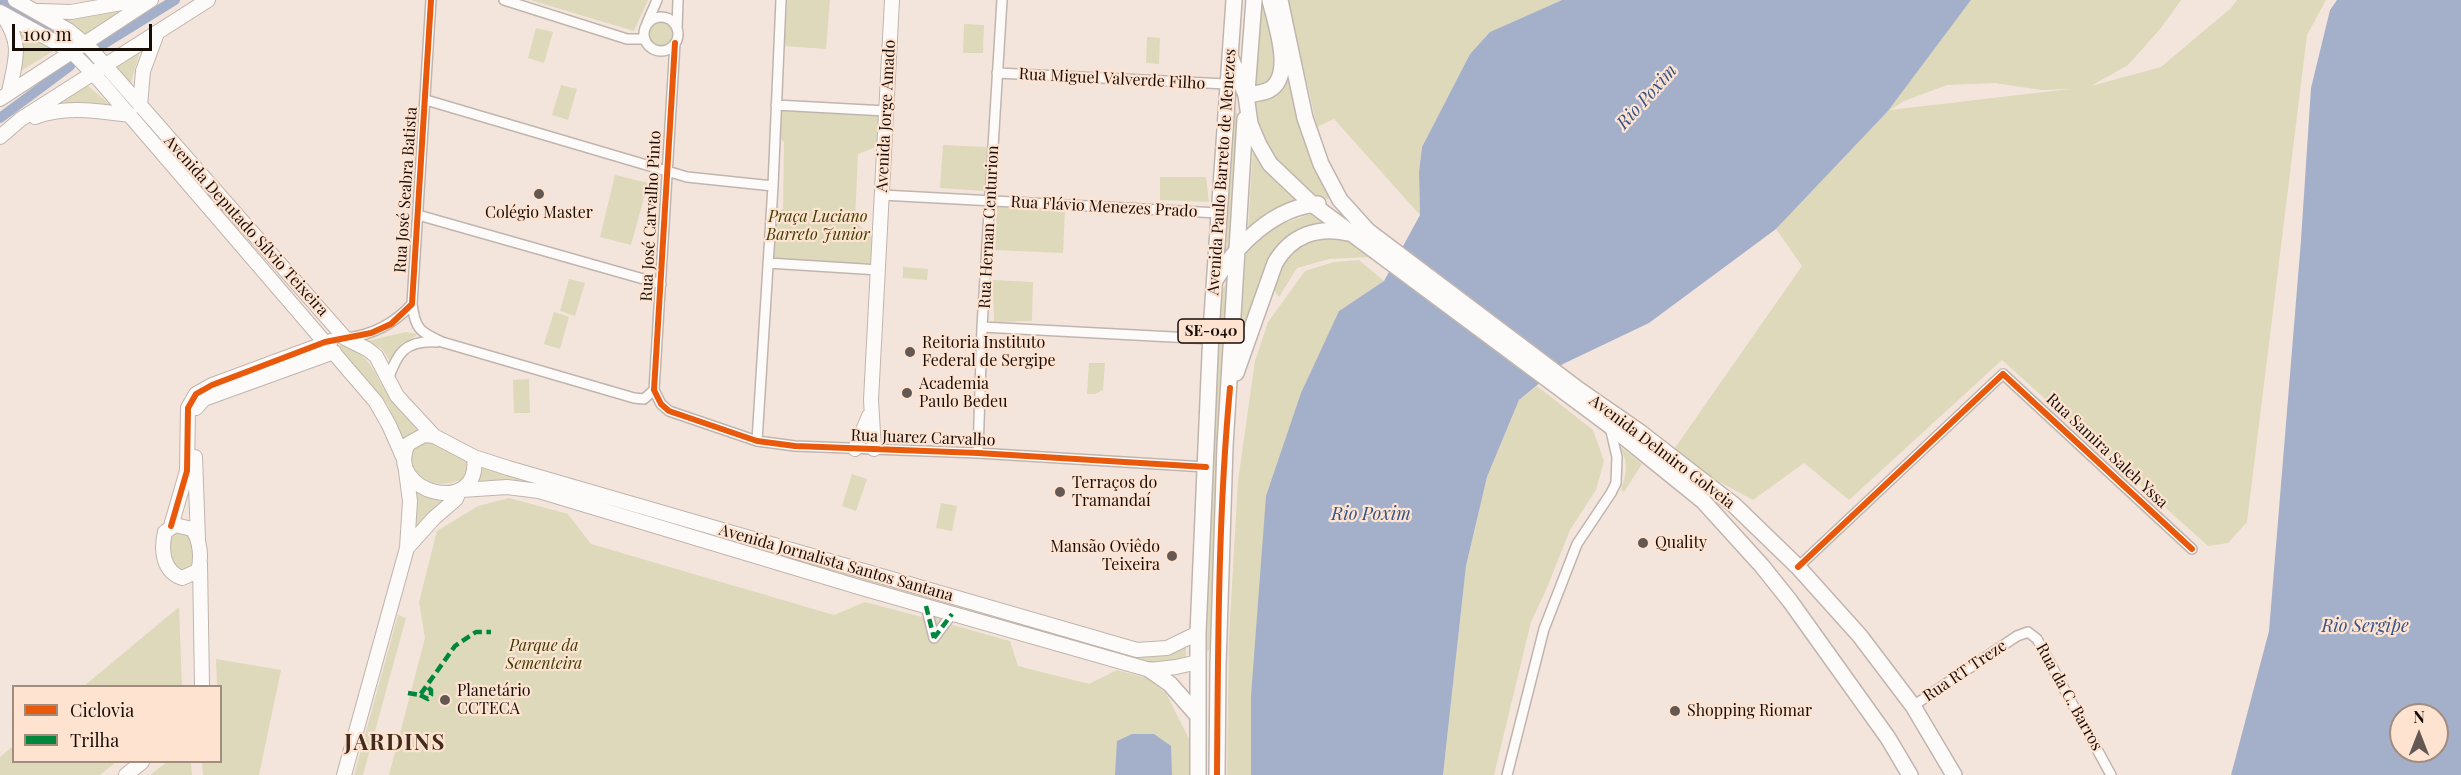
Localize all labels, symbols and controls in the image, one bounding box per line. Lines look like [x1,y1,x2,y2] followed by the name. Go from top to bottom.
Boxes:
[15,12,154,50] scale bar
[23,22,72,46] text: 100 m
[872,39,900,193] street label: Avenida Jorge Amado
[1204,48,1240,296] street label: Avenida Paulo Barreto de Menezes
[1612,60,1682,134] water label: Rio Poxim
[1018,65,1206,93] street label: Rua Miguel Valverde Filho
[391,106,421,274] street label: Rua José Seabra Batista
[637,130,665,302] street label: Rua José Carvalho Pinto
[160,132,332,320] street label: Avenida Deputado Sílvio Teixeira
[975,145,1003,309] street label: Rua Hernan Centurion
[532,187,546,201] marker: Colégio Master
[1010,193,1198,221] street label: Rua Flávio Menezes Prado
[485,203,593,223] place label: Colégio Master
[766,207,870,245] park label: Praça Luciano Barreto Junior
[1178,319,1244,343] road number: SE-040
[922,333,1056,371] place label: Reitoria Instituto Federal de Sergipe
[903,345,917,359] marker: Reitoria Instituto Federal de Sergipe
[919,374,1007,412] place label: Academia Paulo Bedeu
[900,386,914,400] marker: Academia Paulo Bedeu
[2042,390,2172,512] street label: Rua Samira Saleh Yssa
[1586,391,1738,513] street label: Avenida Delmiro Golveia
[850,426,996,450] street label: Rua Juarez Carvalho
[1072,473,1157,511] place label: Terraços do Tramandaí
[1053,485,1067,499] marker: Terraços do Tramandaí
[1331,503,1411,525] water label: Rio Poxim
[717,520,955,606] street label: Avenida Jornalista Santos Santana
[1655,533,1707,553] place label: Quality
[1636,536,1650,550] marker: Quality
[1050,537,1160,575] place label: Mansão Oviêdo Teixeira
[1165,549,1179,563] marker: Mansão Oviêdo Teixeira
[2321,615,2409,637] water label: Rio Sergipe
[506,636,582,674] park label: Parque da Sementeira
[1920,636,2010,706] street label: Rua RT Treze
[2032,640,2106,754] street label: Rua da C. Barros
[457,681,531,719] place label: Planetário CCTECA
[12,685,222,763] legend
[438,693,452,707] marker: Planetário CCTECA
[70,698,134,722] text: Ciclovia
[1687,701,1812,721] place label: Shopping Riomar
[2389,703,2449,763] north arrow
[1668,704,1682,718] marker: Shopping Riomar
[2413,706,2425,727] text: N
[70,728,119,752] text: Trilha
[344,730,446,756] district label: JARDINS

